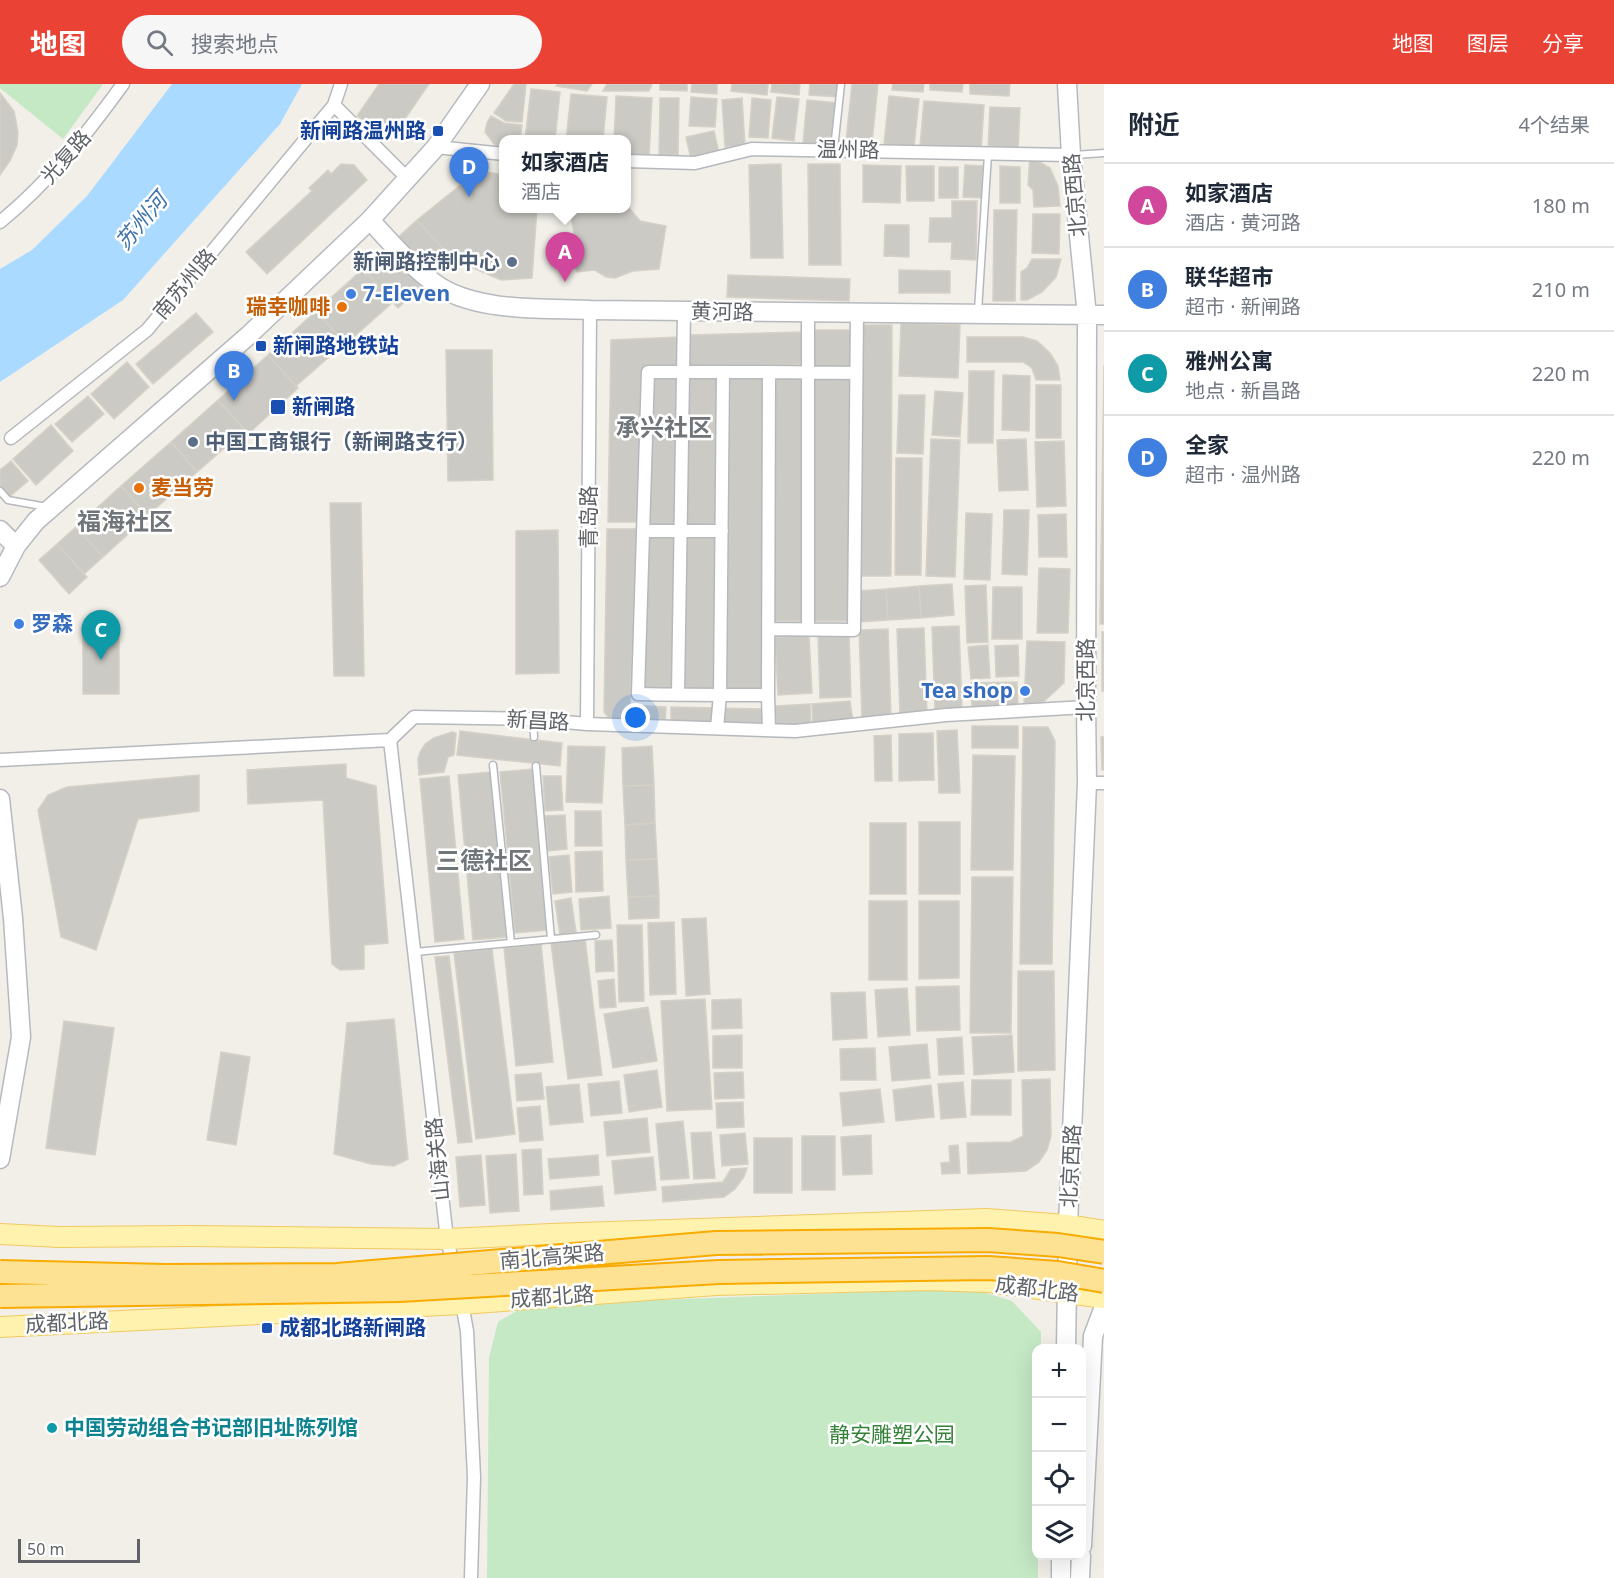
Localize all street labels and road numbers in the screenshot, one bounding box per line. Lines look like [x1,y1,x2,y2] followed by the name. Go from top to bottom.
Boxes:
[34,123,96,189] street label: 光复路
[816,134,880,164] street label: 温州路
[1056,152,1092,238] street label: 北京西路
[147,242,222,325] street label: 南苏州路
[690,296,754,326] street label: 黄河路
[574,486,602,549] street label: 青岛路
[1071,638,1099,722] street label: 北京西路
[506,704,570,736] street label: 新昌路
[419,1116,455,1202] street label: 山海关路
[1054,1123,1086,1209] street label: 北京西路
[498,1237,605,1275] street label: 南北高架路
[994,1269,1081,1307] street label: 成都北路
[509,1279,595,1313] street label: 成都北路
[24,1306,110,1338] street label: 成都北路

